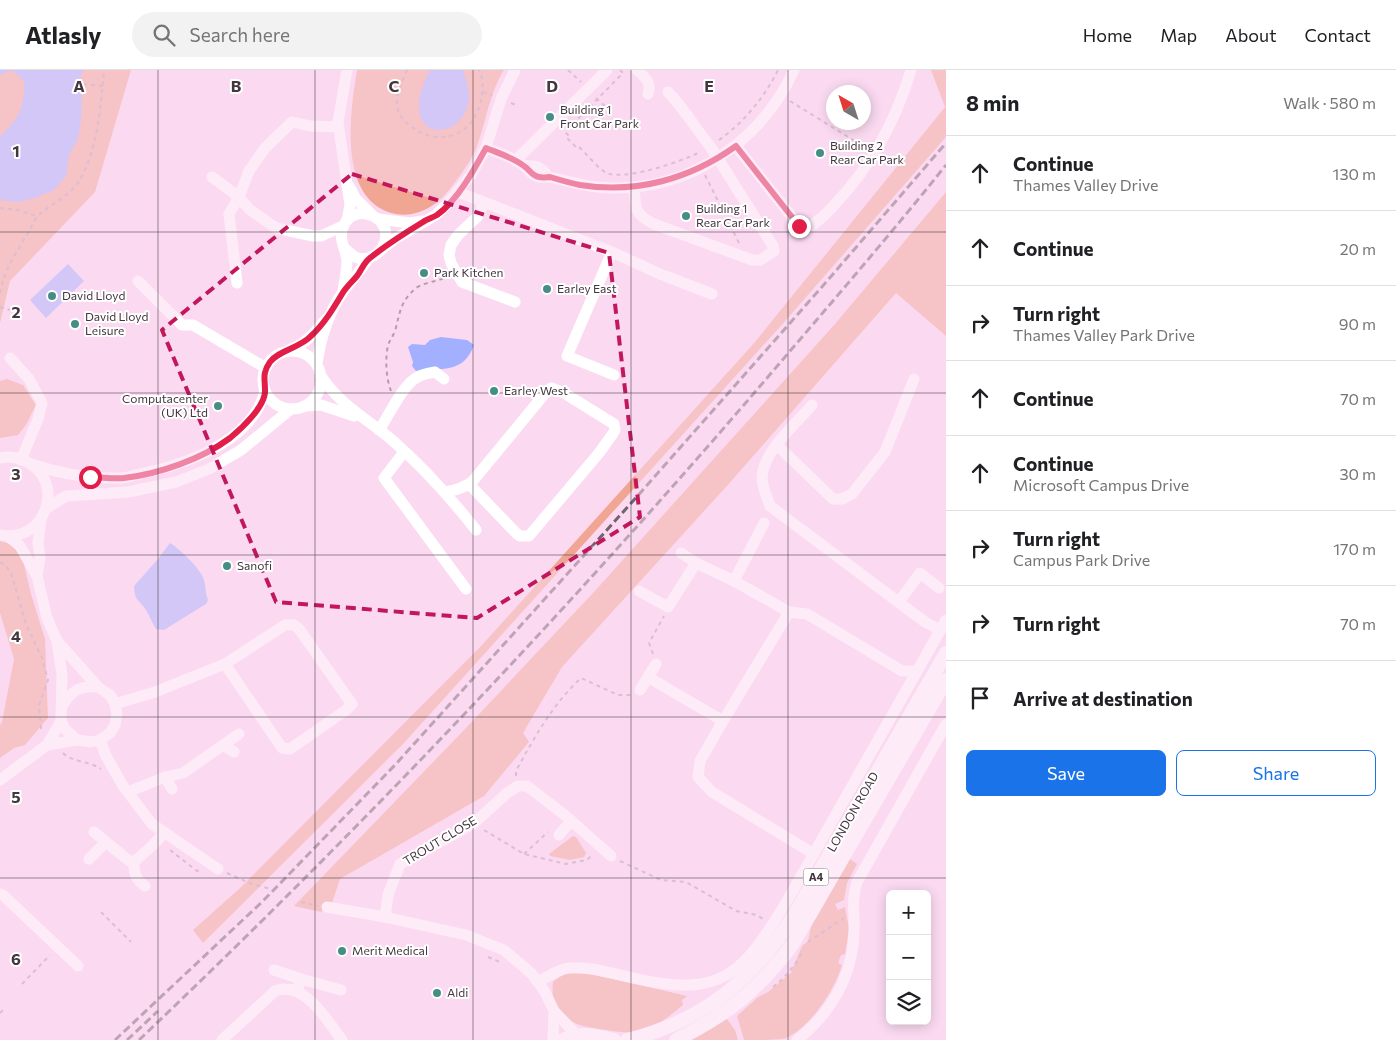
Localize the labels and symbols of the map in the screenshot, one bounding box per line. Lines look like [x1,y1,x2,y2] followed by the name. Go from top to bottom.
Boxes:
[73,76,85,95] text: A
[231,76,242,95] text: B
[389,76,400,95] text: C
[546,76,558,95] text: D
[704,76,714,95] text: E
[826,85,871,130] north arrow
[560,102,640,130] place label: Building 1 Front Car Park
[544,111,556,123] marker: Building 1 Front Car Park
[830,138,905,166] place label: Building 2 Rear Car Park
[12,141,20,160] text: 1
[814,147,826,159] marker: Building 2 Rear Car Park
[696,201,771,229] place label: Building 1 Rear Car Park
[680,210,692,222] marker: Building 1 Rear Car Park
[788,215,811,238] route end
[434,265,503,279] place label: Park Kitchen
[418,267,430,279] marker: Park Kitchen
[557,281,617,295] place label: Earley East
[541,283,553,295] marker: Earley East
[62,288,125,302] place label: David Lloyd
[46,290,58,302] marker: David Lloyd
[11,302,21,321] text: 2
[85,309,148,337] place label: David Lloyd Leisure
[69,318,81,330] marker: David Lloyd Leisure
[504,383,568,397] place label: Earley West
[488,385,500,397] marker: Earley West
[122,391,208,419] place label: Computacenter (UK) Ltd
[212,400,224,412] marker: Computacenter (UK) Ltd
[11,464,21,483] text: 3
[79,466,102,489] route start
[237,558,272,572] place label: Sanofi
[221,560,233,572] marker: Sanofi
[11,626,21,645] text: 4
[824,769,881,854] street label: LONDON ROAD
[11,787,21,806] text: 5
[400,813,479,868] street label: TROUT CLOSE
[804,869,828,886] road number: A4
[352,943,428,957] place label: Merit Medical
[336,945,348,957] marker: Merit Medical
[11,949,21,968] text: 6
[447,985,468,999] place label: Aldi
[431,987,443,999] marker: Aldi

